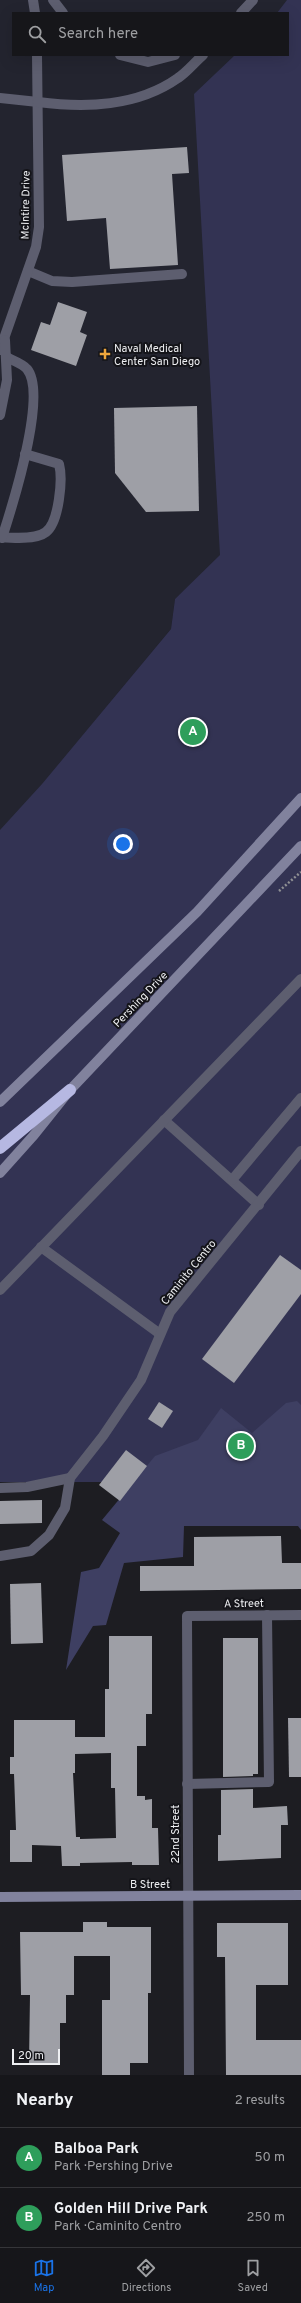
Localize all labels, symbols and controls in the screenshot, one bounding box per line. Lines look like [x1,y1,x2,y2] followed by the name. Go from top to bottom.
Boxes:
[12,12,289,56] search box
[26,23,48,45] icon: search
[58,25,138,44] text: Search here
[18,170,34,240] street label: McIntire Drive
[114,342,200,369] place label: Naval Medical Center San Diego
[99,348,111,360] marker: Naval Medical Center San Diego
[180,717,206,747] pin: A
[113,834,133,854] your location
[110,969,171,1031] street label: Pershing Drive
[158,1237,219,1308] street label: Caminito Centro
[228,1431,254,1461] pin: B
[224,1597,264,1611] street label: A Street
[169,1805,183,1863] street label: 22nd Street
[130,1878,170,1892] street label: B Street
[12,2047,60,2066] scale bar
[18,2049,44,2063] text: 20 m
[16,2090,73,2112] text: Nearby
[235,2093,285,2109] text: 2 results
[54,2140,139,2159] text: Balboa Park
[24,2150,34,2166] text: A
[255,2150,285,2166] text: 50 m
[54,2159,173,2175] text: Park · Pershing Drive
[54,2200,208,2219] text: Golden Hill Drive Park
[25,2210,33,2226] text: B
[247,2210,285,2226] text: 250 m
[54,2219,182,2235] text: Park · Caminito Centro
[33,2257,55,2295] tab: Map
[121,2257,171,2295] tab: Directions
[238,2257,268,2295] tab: Saved

